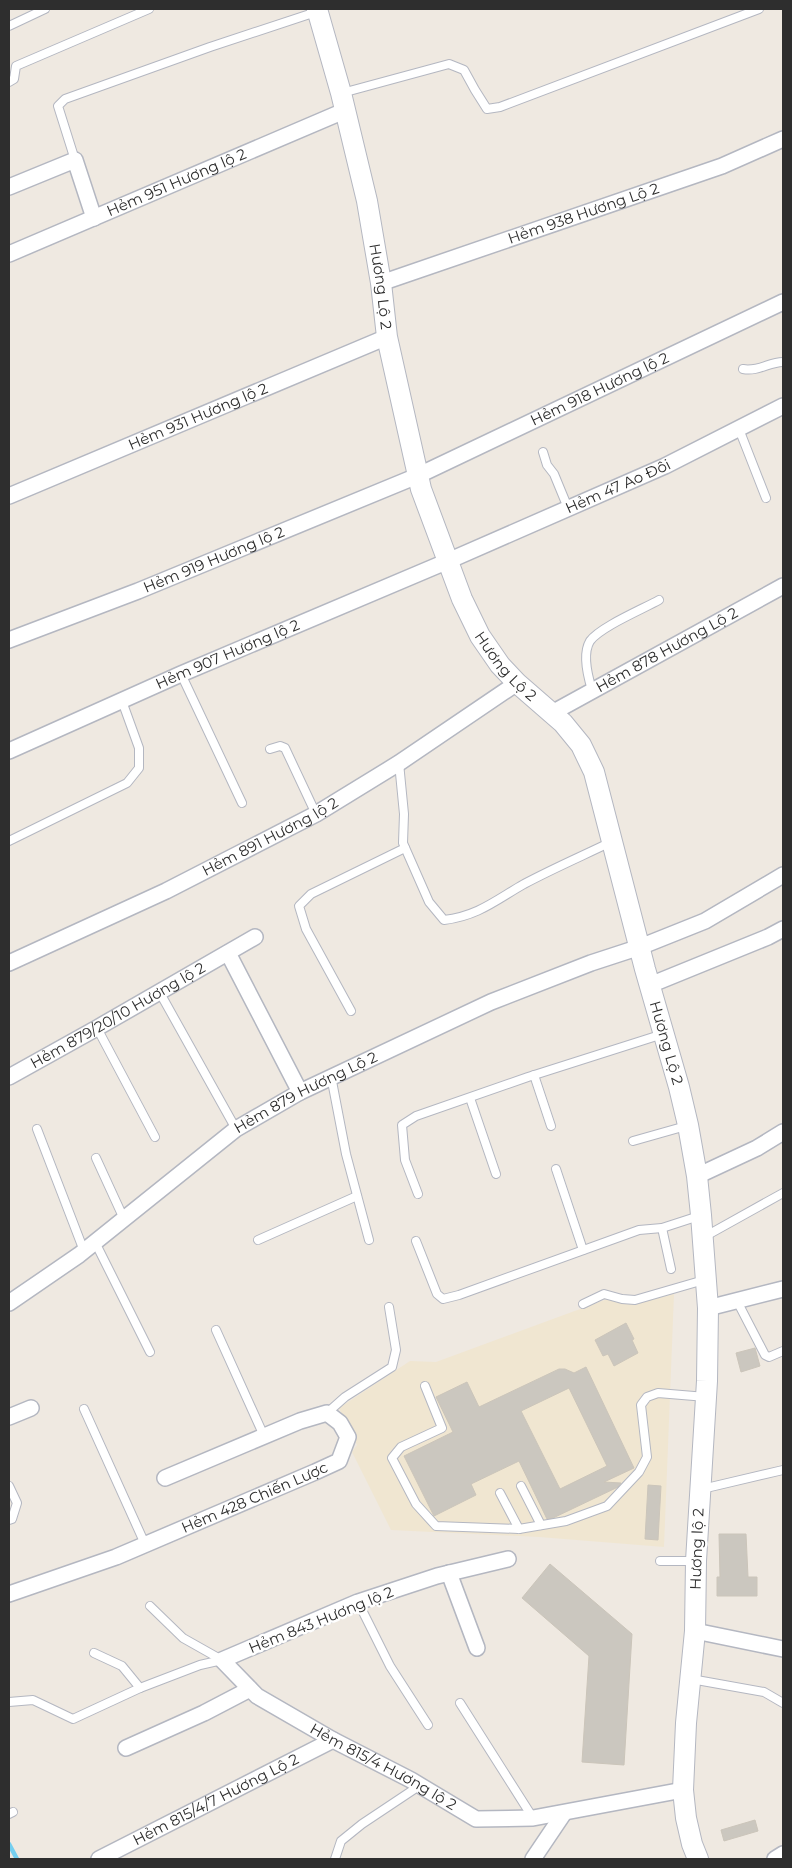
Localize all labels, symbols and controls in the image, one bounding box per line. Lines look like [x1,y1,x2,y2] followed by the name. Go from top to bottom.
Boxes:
[104,144,249,220] street label: Hẻm 951 Hương lộ 2
[505,178,661,248] street label: Hẻm 938 Hương Lộ 2
[365,242,396,330] street label: Hương Lộ 2
[527,348,672,430] street label: Hẻm 918 Hương lộ 2
[125,378,270,454] street label: Hẻm 931 Hương lộ 2
[562,455,674,517] street label: Hẻm 47 Ao Đôi
[140,522,287,597] street label: Hẻm 919 Hương lộ 2
[592,603,741,696] street label: Hẻm 878 Hương Lộ 2
[152,615,302,693] street label: Hẻm 907 Hương lộ 2
[471,627,541,705] street label: Hương Lộ 2
[199,793,341,880] street label: Hẻm 891 Hương lộ 2
[27,958,208,1072] street label: Hẻm 879/20/10 Hương lộ 2
[646,999,688,1087] street label: Hương Lộ 2
[230,1047,380,1137] street label: Hẻm 879 Hương Lộ 2
[178,1457,331,1537] street label: Hẻm 428 Chiến Lược
[686,1508,707,1590] street label: Hương lộ 2
[246,1582,396,1657] street label: Hẻm 843 Hương lộ 2
[307,1719,460,1814] street label: Hẻm 815/4 Hương lộ 2
[129,1749,302,1849] street label: Hẻm 815/4/7 Hương Lộ 2

